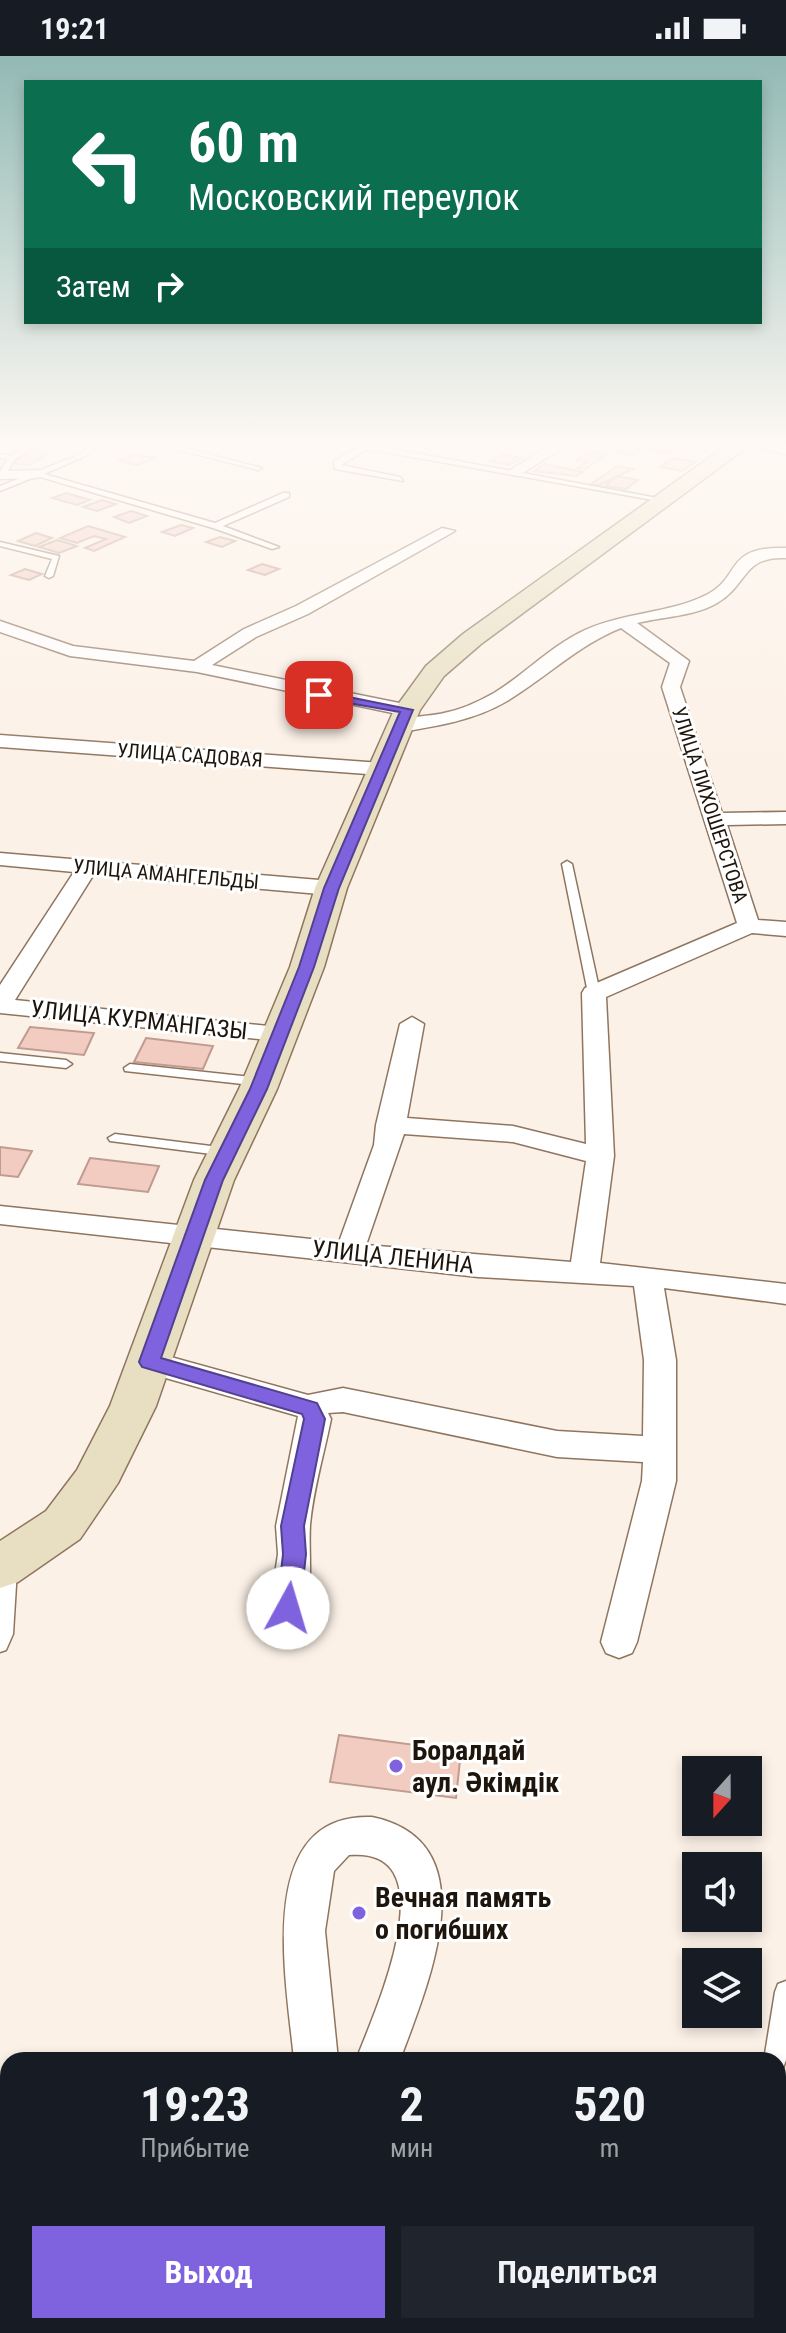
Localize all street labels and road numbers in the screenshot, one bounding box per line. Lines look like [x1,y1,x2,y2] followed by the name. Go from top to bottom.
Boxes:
[667,704,753,907] street label: УЛИЦА ЛИХОШЕРСТОВА
[116,738,264,772] street label: УЛИЦА САДОВАЯ
[72,854,260,894] street label: УЛИЦА АМАНГЕЛЬДЫ
[29,995,249,1045] street label: УЛИЦА КУРМАНГАЗЫ
[311,1235,475,1279] street label: УЛИЦА ЛЕНИНА

